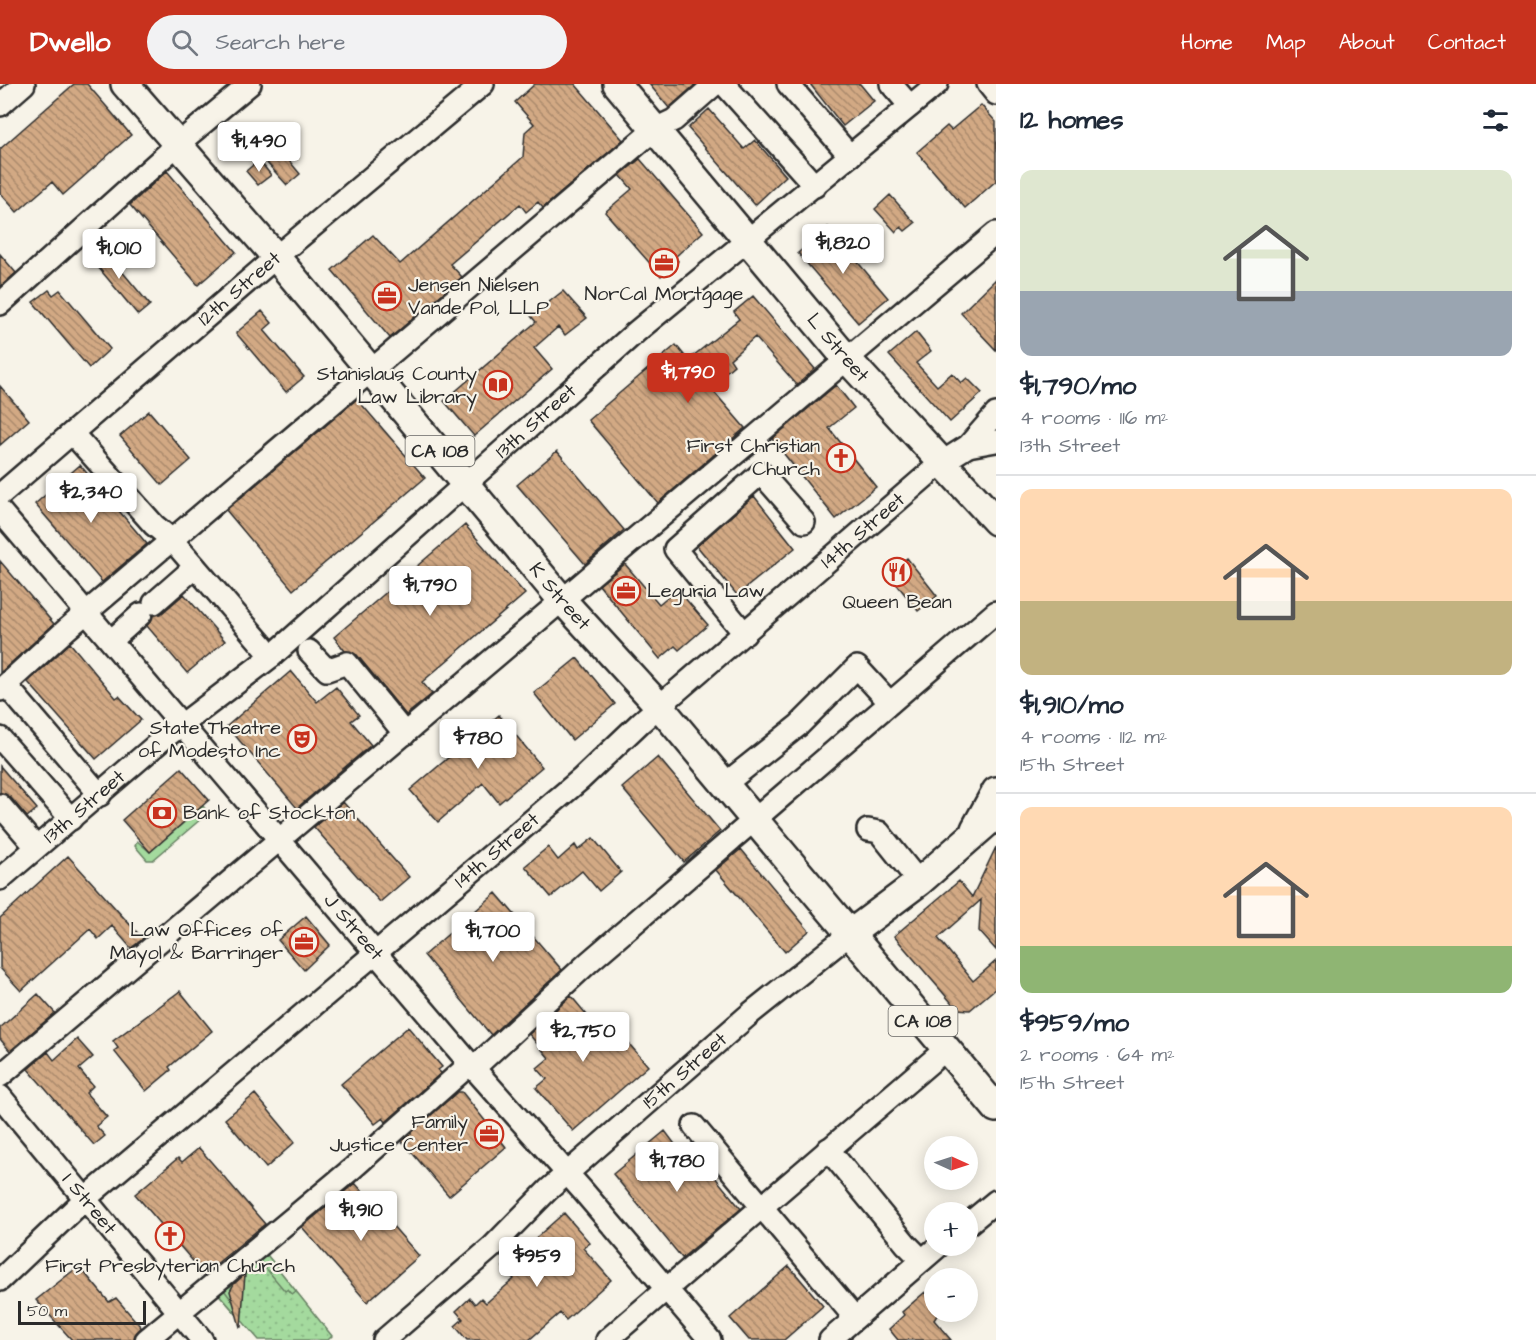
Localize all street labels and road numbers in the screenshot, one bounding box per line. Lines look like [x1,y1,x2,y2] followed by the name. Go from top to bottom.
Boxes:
[192,245,287,332] street label: 12th Street
[800,307,876,389] street label: L Street
[489,377,583,465] street label: 13th Street
[406,436,474,466] road number: CA 108
[814,486,911,575] street label: 14th Street
[522,556,597,637] street label: K Street
[37,763,131,850] street label: 13th Street
[448,806,545,895] street label: 14th Street
[317,887,390,967] street label: J Street
[888,1006,958,1036] road number: CA 108
[636,1026,733,1116] street label: 15th Street
[55,1167,123,1241] street label: I Street

